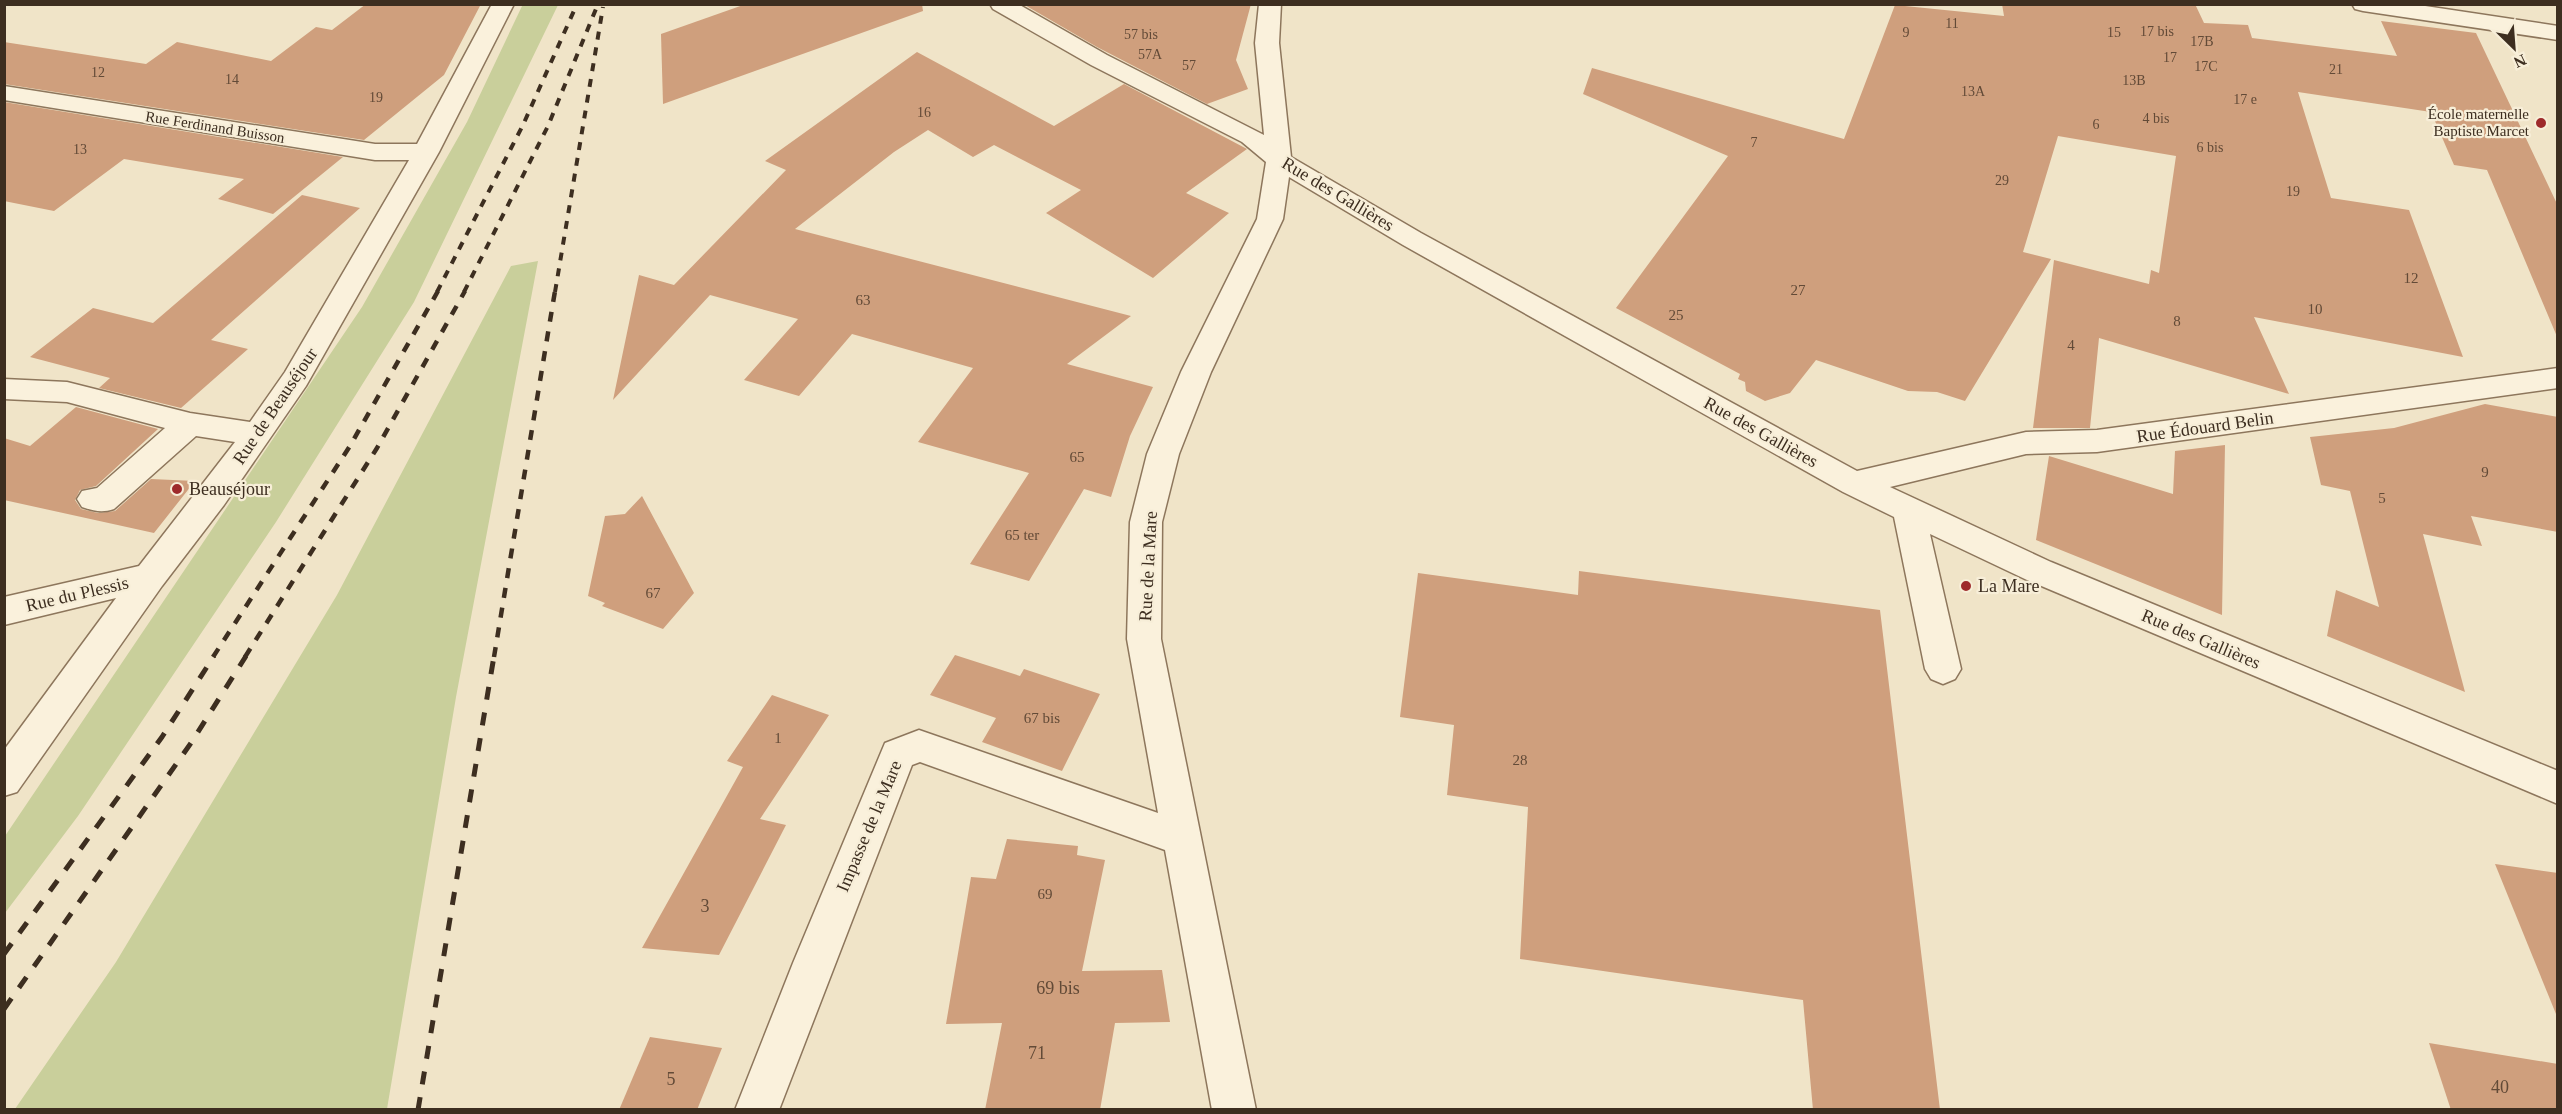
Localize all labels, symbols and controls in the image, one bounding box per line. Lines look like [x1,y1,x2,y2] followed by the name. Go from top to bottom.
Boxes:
[1945,16,1959,31] house number: 11
[2484,18,2544,78] north arrow
[2140,24,2174,39] house number: 17 bis
[1903,25,1910,40] house number: 9
[2107,25,2121,40] house number: 15
[1124,27,1158,42] house number: 57 bis
[2190,34,2214,49] house number: 17B
[1138,47,1163,62] house number: 57A
[2163,50,2177,65] house number: 17
[2511,51,2529,71] text: N
[1182,58,1196,73] house number: 57
[2194,59,2218,74] house number: 17C
[2329,62,2343,77] house number: 21
[91,65,105,80] house number: 12
[225,72,239,87] house number: 14
[2122,73,2146,88] house number: 13B
[1961,84,1986,99] house number: 13A
[369,90,383,105] house number: 19
[2233,92,2257,107] house number: 17 e
[917,105,931,120] house number: 16
[2428,106,2530,139] place label: École maternelle Baptiste Marcet
[144,108,286,146] street label: Rue Ferdinand Buisson
[2143,111,2169,126] house number: 4 bis
[2534,116,2548,130] marker: École maternelle Baptiste Marcet
[2093,117,2100,132] house number: 6
[1751,135,1758,150] house number: 7
[2197,140,2223,155] house number: 6 bis
[73,142,87,157] house number: 13
[1278,153,1398,235] street label: Rue des Gallières
[1995,173,2009,188] house number: 29
[2286,184,2300,199] house number: 19
[2404,270,2419,286] house number: 12
[1791,282,1806,298] house number: 27
[856,292,871,308] house number: 63
[2308,301,2323,317] house number: 10
[1669,307,1684,323] house number: 25
[2173,313,2181,329] house number: 8
[2067,337,2075,353] house number: 4
[229,344,321,468] street label: Rue de Beauséjour
[1701,392,1821,472] street label: Rue des Gallières
[2135,407,2275,447] street label: Rue Édouard Belin
[1070,449,1085,465] house number: 65
[2481,464,2489,480] house number: 9
[189,479,270,499] place label: Beauséjour
[170,482,184,496] marker: Beauséjour
[2378,490,2386,506] house number: 5
[1135,510,1161,622] street label: Rue de la Mare
[1005,527,1039,543] house number: 65 ter
[24,572,130,616] street label: Rue du Plessis
[1978,576,2039,596] place label: La Mare
[1959,579,1973,593] marker: La Mare
[646,585,661,601] house number: 67
[2139,605,2263,673] street label: Rue des Gallières
[1024,710,1060,726] house number: 67 bis
[774,730,782,746] house number: 1
[1513,752,1528,768] house number: 28
[832,757,906,895] street label: Impasse de la Mare
[1038,886,1053,902] house number: 69
[701,896,710,916] house number: 3
[1036,978,1080,998] house number: 69 bis
[1028,1043,1046,1063] house number: 71
[667,1069,676,1089] house number: 5
[2491,1077,2509,1097] house number: 40

